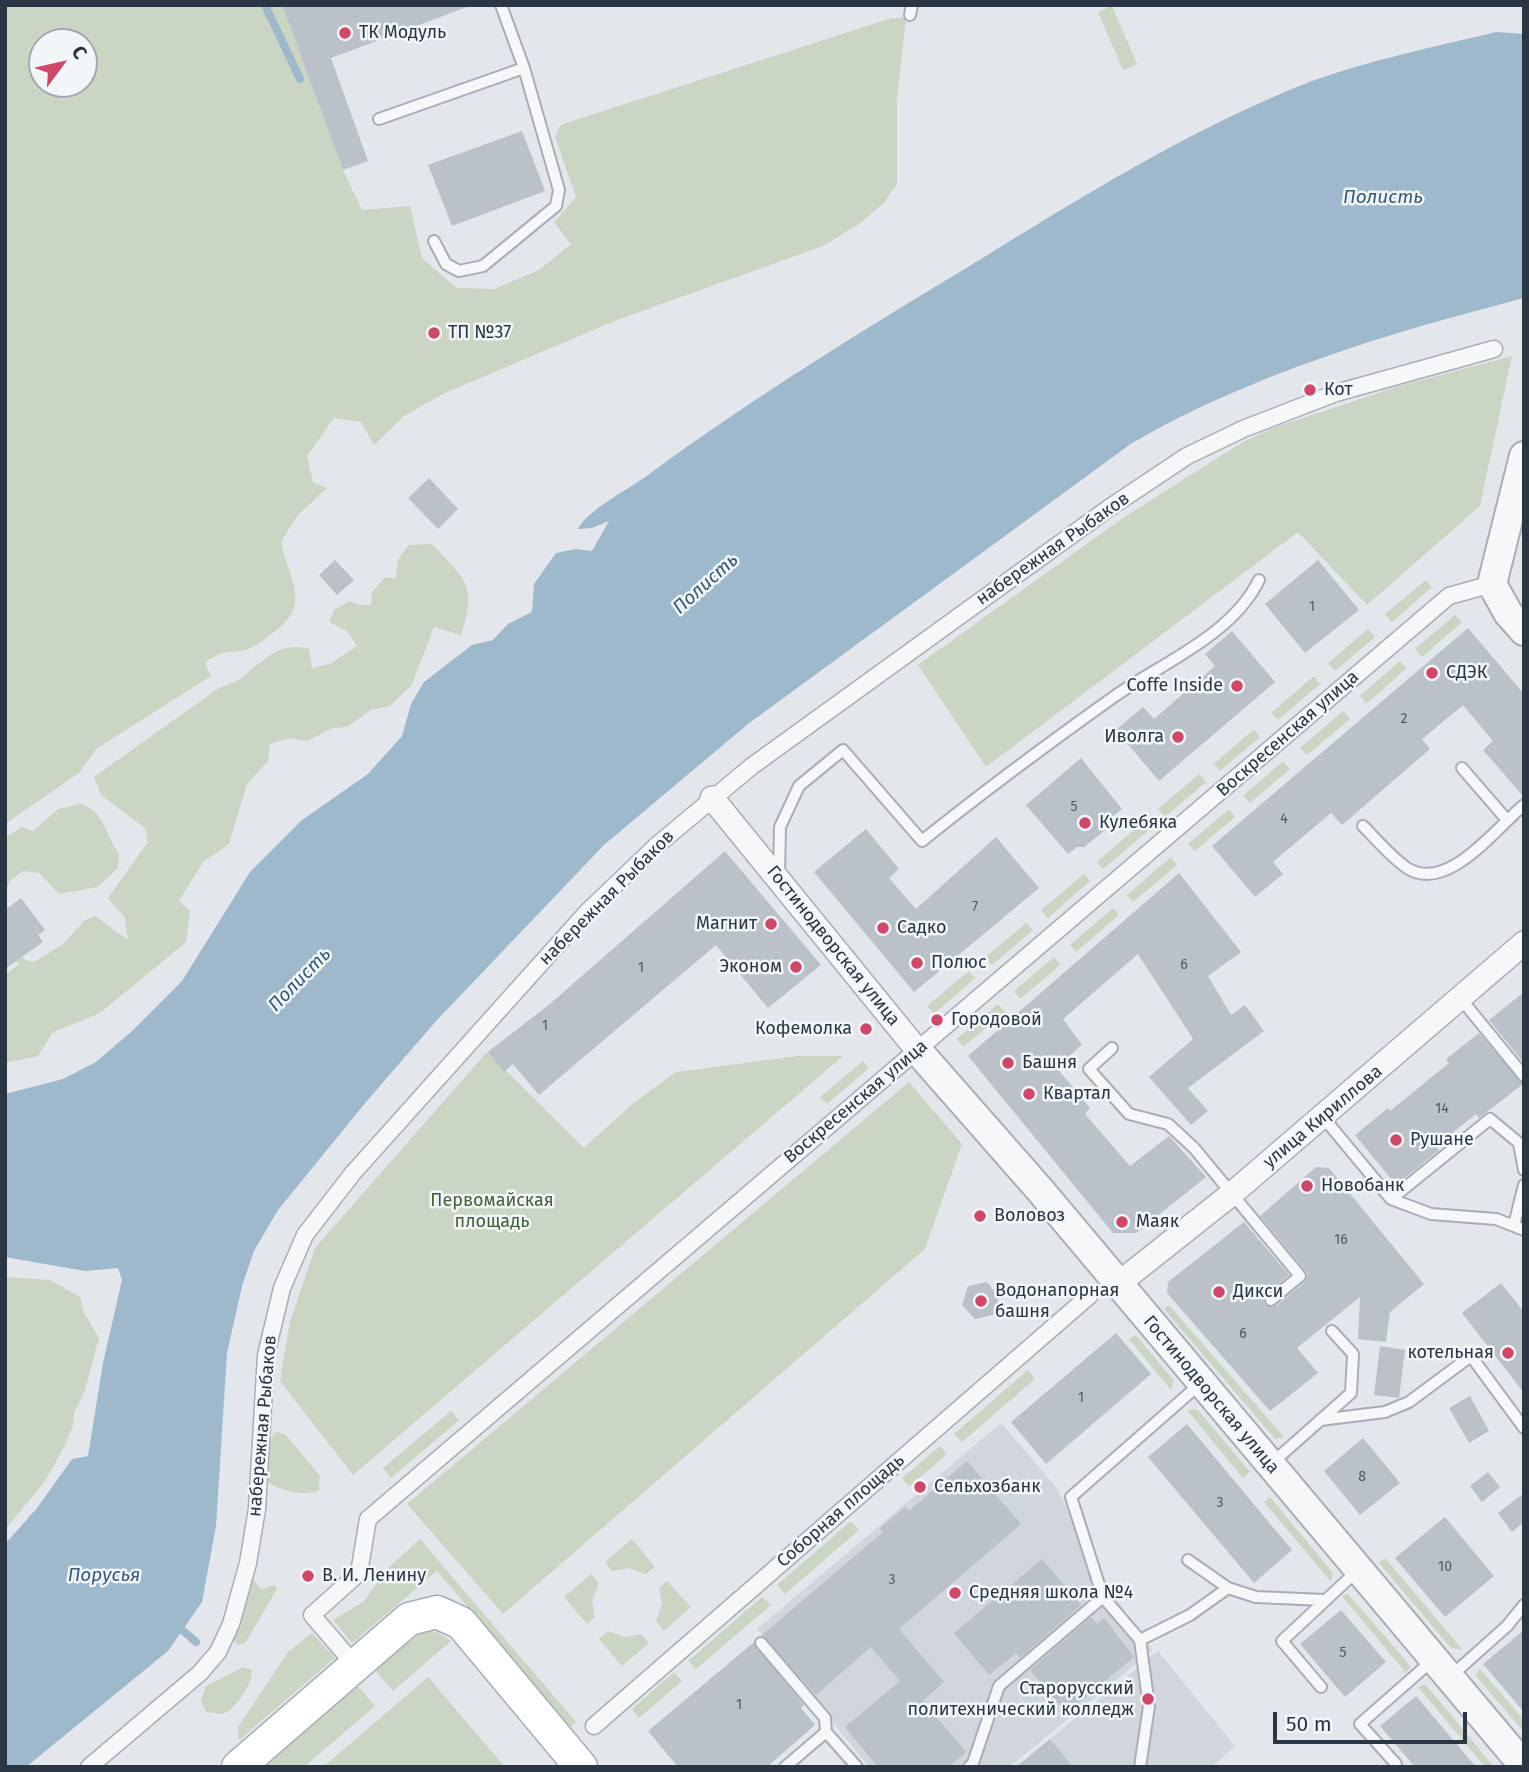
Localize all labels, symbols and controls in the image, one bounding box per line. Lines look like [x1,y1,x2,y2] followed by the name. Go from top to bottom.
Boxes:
[359,22,446,44] place label: ТК Модуль
[337,25,353,41] marker: ТК Модуль
[28,28,98,98] north arrow
[67,42,92,63] text: С
[1343,187,1423,209] water label: Полисть
[448,322,511,344] place label: ТП №37
[426,325,442,341] marker: ТП №37
[1324,379,1353,401] place label: Кот
[1302,382,1318,398] marker: Кот
[972,488,1134,610] street label: набережная Рыбаков
[669,549,743,619] water label: Полисть
[1309,599,1315,615] house number: 1
[1446,662,1487,684] place label: СДЭК
[1424,665,1440,681] marker: СДЭК
[1213,666,1363,802] street label: Воскресенская улица
[1126,675,1223,697] place label: Coffe Inside
[1229,678,1245,694] marker: Coffe Inside
[1401,711,1407,727] house number: 2
[1104,726,1164,748] place label: Иволга
[1170,729,1186,745] marker: Иволга
[1070,799,1078,815] house number: 5
[1280,811,1288,827] house number: 4
[1099,812,1177,834] place label: Кулебяка
[1077,815,1093,831] marker: Кулебяка
[535,826,679,970] street label: набережная Рыбаков
[762,861,904,1031] street label: Гостинодворская улица
[972,899,978,915] house number: 7
[696,913,757,935] place label: Магнит
[763,916,779,932] marker: Магнит
[897,917,946,939] place label: Садко
[875,920,891,936] marker: Садко
[264,943,336,1017] water label: Полисть
[931,952,987,974] place label: Полюс
[909,955,925,971] marker: Полюс
[719,956,782,978] place label: Эконом
[1180,957,1188,973] house number: 6
[788,959,804,975] marker: Эконом
[638,960,644,976] house number: 1
[951,1009,1042,1031] place label: Городовой
[929,1012,945,1028] marker: Городовой
[542,1018,548,1034] house number: 1
[755,1018,852,1040] place label: Кофемолка
[858,1021,874,1037] marker: Кофемолка
[780,1036,932,1168] street label: Воскресенская улица
[1022,1052,1077,1074] place label: Башня
[1000,1055,1016,1071] marker: Башня
[1259,1061,1387,1173] street label: улица Кириллова
[1043,1083,1111,1105] place label: Квартал
[1021,1086,1037,1102] marker: Квартал
[1435,1101,1449,1117] house number: 14
[1410,1129,1474,1151] place label: Рушане
[1388,1132,1404,1148] marker: Рушане
[1321,1175,1404,1197] place label: Новобанк
[1299,1178,1315,1194] marker: Новобанк
[430,1190,554,1232] park label: Первомайская площадь
[994,1205,1065,1227] place label: Воловоз
[972,1208,988,1224] marker: Воловоз
[1136,1211,1179,1233] place label: Маяк
[1114,1214,1130,1230] marker: Маяк
[1334,1232,1348,1248] house number: 16
[995,1280,1119,1322] place label: Водонапорная башня
[1233,1281,1283,1303] place label: Дикси
[1211,1284,1227,1300] marker: Дикси
[973,1293,989,1309] marker: Водонапорная башня
[1138,1311,1284,1479] street label: Гостинодворская улица
[1239,1326,1247,1342] house number: 6
[244,1334,282,1518] street label: набережная Рыбаков
[1407,1342,1494,1364] place label: котельная
[1500,1345,1516,1361] marker: котельная
[1078,1390,1084,1406] house number: 1
[773,1450,909,1572] street label: Соборная площадь
[1358,1469,1366,1485] house number: 8
[934,1476,1041,1498] place label: Сельхозбанк
[912,1479,928,1495] marker: Сельхозбанк
[1217,1495,1223,1511] house number: 3
[1438,1559,1452,1575] house number: 10
[68,1565,140,1587] water label: Порусья
[322,1565,426,1587] place label: В. И. Ленину
[300,1568,316,1584] marker: В. И. Ленину
[889,1572,895,1588] house number: 3
[969,1582,1133,1604] place label: Средняя школа №4
[947,1585,963,1601] marker: Средняя школа №4
[1339,1645,1347,1661] house number: 5
[907,1678,1134,1720] place label: Старорусский политехнический колледж
[1140,1691,1156,1707] marker: Старорусский политехнический колледж
[736,1697,742,1713] house number: 1
[1277,1698,1471,1742] scale bar
[1286,1711,1332,1737] text: 50 m

